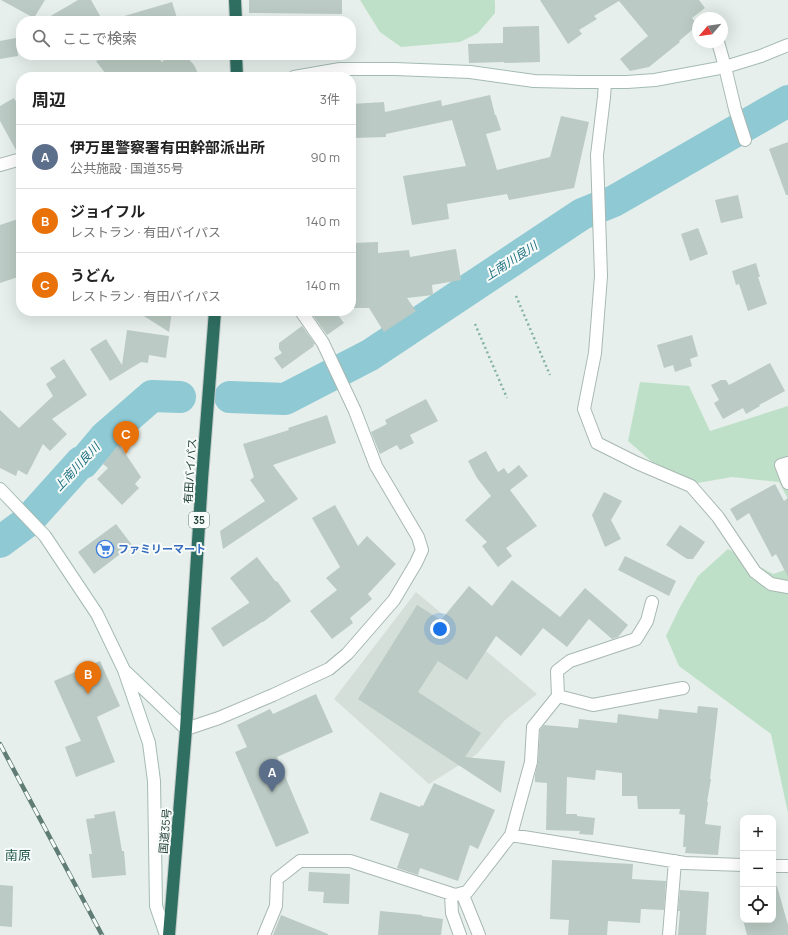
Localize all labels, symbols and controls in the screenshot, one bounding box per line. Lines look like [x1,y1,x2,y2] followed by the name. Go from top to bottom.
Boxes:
[692,12,728,48] north arrow
[16,16,356,60] search box
[30,27,52,49] icon: search
[62,28,137,49] text: ここで検索
[32,88,66,111] text: 周辺
[320,90,340,108] text: 3件
[70,137,265,158] text: 伊万里警察署有田幹部派出所
[41,148,49,166] text: A
[310,148,340,166] text: 90 m
[70,159,184,177] text: 公共施設 · 国道35号
[70,201,145,222] text: ジョイフル
[41,212,49,230] text: B
[306,212,340,230] text: 140 m
[70,223,221,241] text: レストラン · 有田バイパス
[481,236,542,284] water label: 上南川良川
[70,265,115,286] text: うどん
[40,276,50,294] text: C
[306,276,340,294] text: 140 m
[70,287,221,305] text: レストラン · 有田バイパス
[113,421,139,454] pin: C
[50,437,105,494] water label: 上南川良川
[180,438,199,504] street label: 有田バイパス
[189,512,209,528] road number: 35
[95,539,115,559] supermarket icon: ファミリーマート
[118,541,206,556] place label: ファミリーマート
[430,619,450,639] your location
[75,661,101,694] pin: B
[259,759,285,792] pin: A
[155,808,174,854] street label: 国道35号
[740,815,776,923] map controls
[740,815,776,851] button: +
[5,846,31,864] district label: 南原
[740,851,776,887] button: −
[740,887,776,923] button: locate

